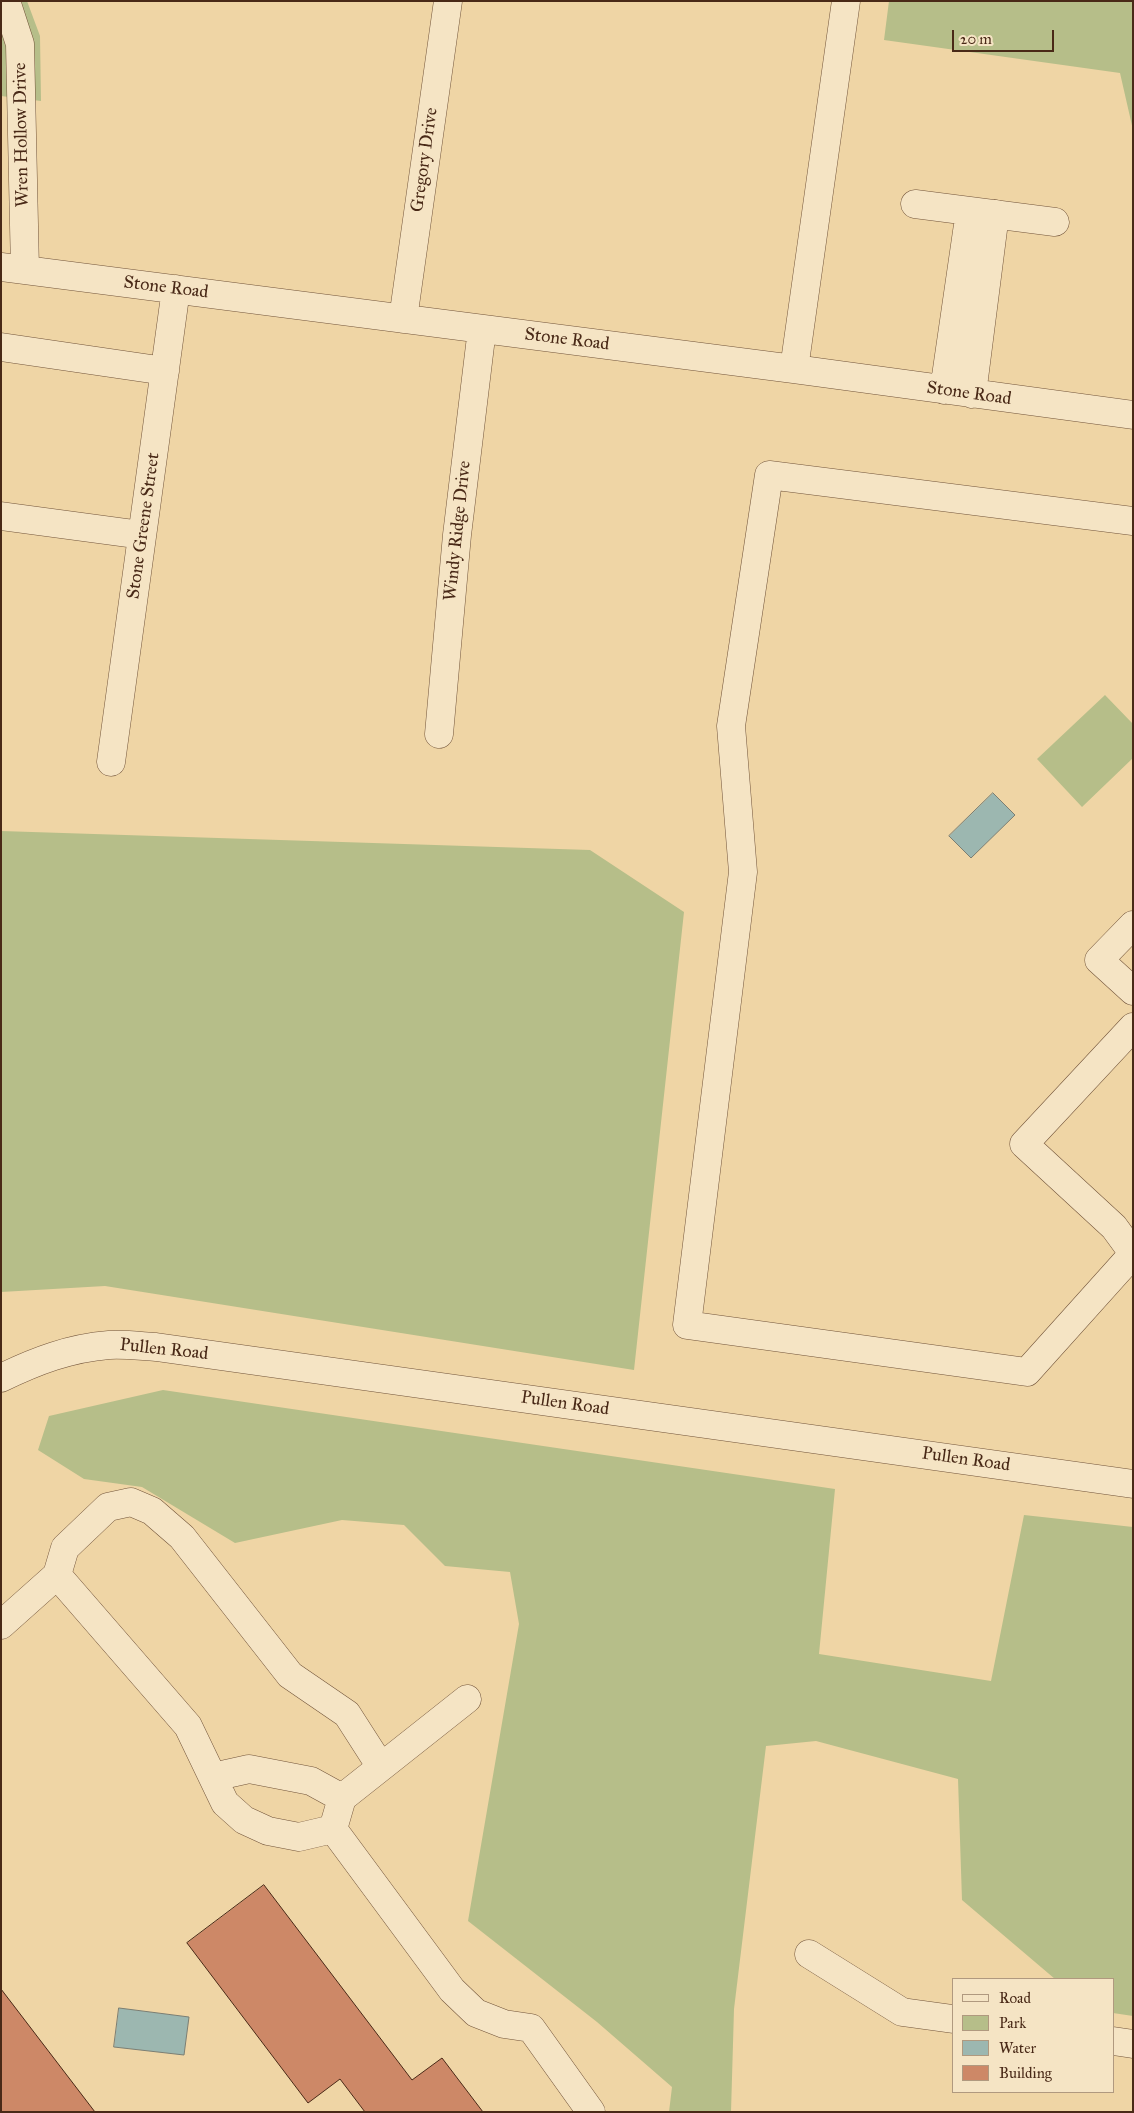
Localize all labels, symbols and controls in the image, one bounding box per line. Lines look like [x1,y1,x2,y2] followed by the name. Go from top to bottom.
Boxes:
[954,20,1056,52] scale bar
[960,30,992,48] text: 20 m
[10,63,34,207] street label: Wren Hollow Drive
[407,106,443,214] street label: Gregory Drive
[122,272,210,304] street label: Stone Road
[523,324,611,356] street label: Stone Road
[925,377,1013,411] street label: Stone Road
[123,451,165,601] street label: Stone Greene Street
[440,460,476,602] street label: Windy Ridge Drive
[119,1335,209,1365] street label: Pullen Road
[519,1387,611,1421] street label: Pullen Road
[920,1443,1012,1477] street label: Pullen Road
[952,1978,1114,2093] legend
[999,1989,1031,2007] text: Road
[999,2014,1026,2032] text: Park
[999,2039,1036,2057] text: Water
[999,2064,1052,2082] text: Building

